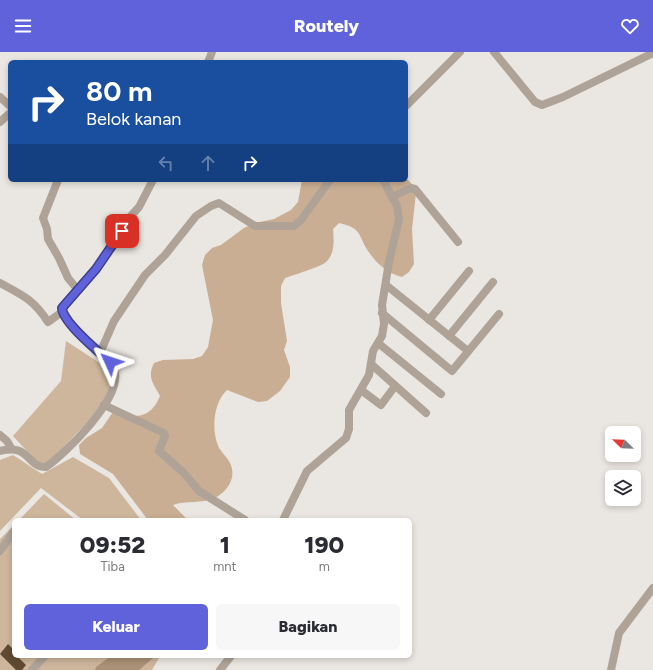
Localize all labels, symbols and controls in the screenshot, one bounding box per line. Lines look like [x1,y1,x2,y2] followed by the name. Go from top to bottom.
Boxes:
[12,15,34,37] icon: menu
[294,15,359,37] text: Routely
[619,15,641,37] icon: heart
[86,74,152,108] text: 80 m
[20,76,72,128] icon: right
[86,108,181,130] text: Belok kanan
[155,152,177,174] icon: left
[197,152,219,174] icon: ahead
[239,152,261,174] icon: right
[105,214,139,248] pin
[111,220,133,242] icon: arrive
[89,341,131,383] position arrow
[605,426,641,462] north arrow
[605,426,641,506] map controls
[605,470,641,506] button: layers
[80,530,145,559] text: 09:52
[220,530,230,559] text: 1
[304,530,344,559] text: 190
[100,559,125,574] text: Tiba
[213,559,236,574] text: mnt
[319,559,330,574] text: m
[24,604,208,650] button: Keluar
[216,604,400,650] button: Bagikan

